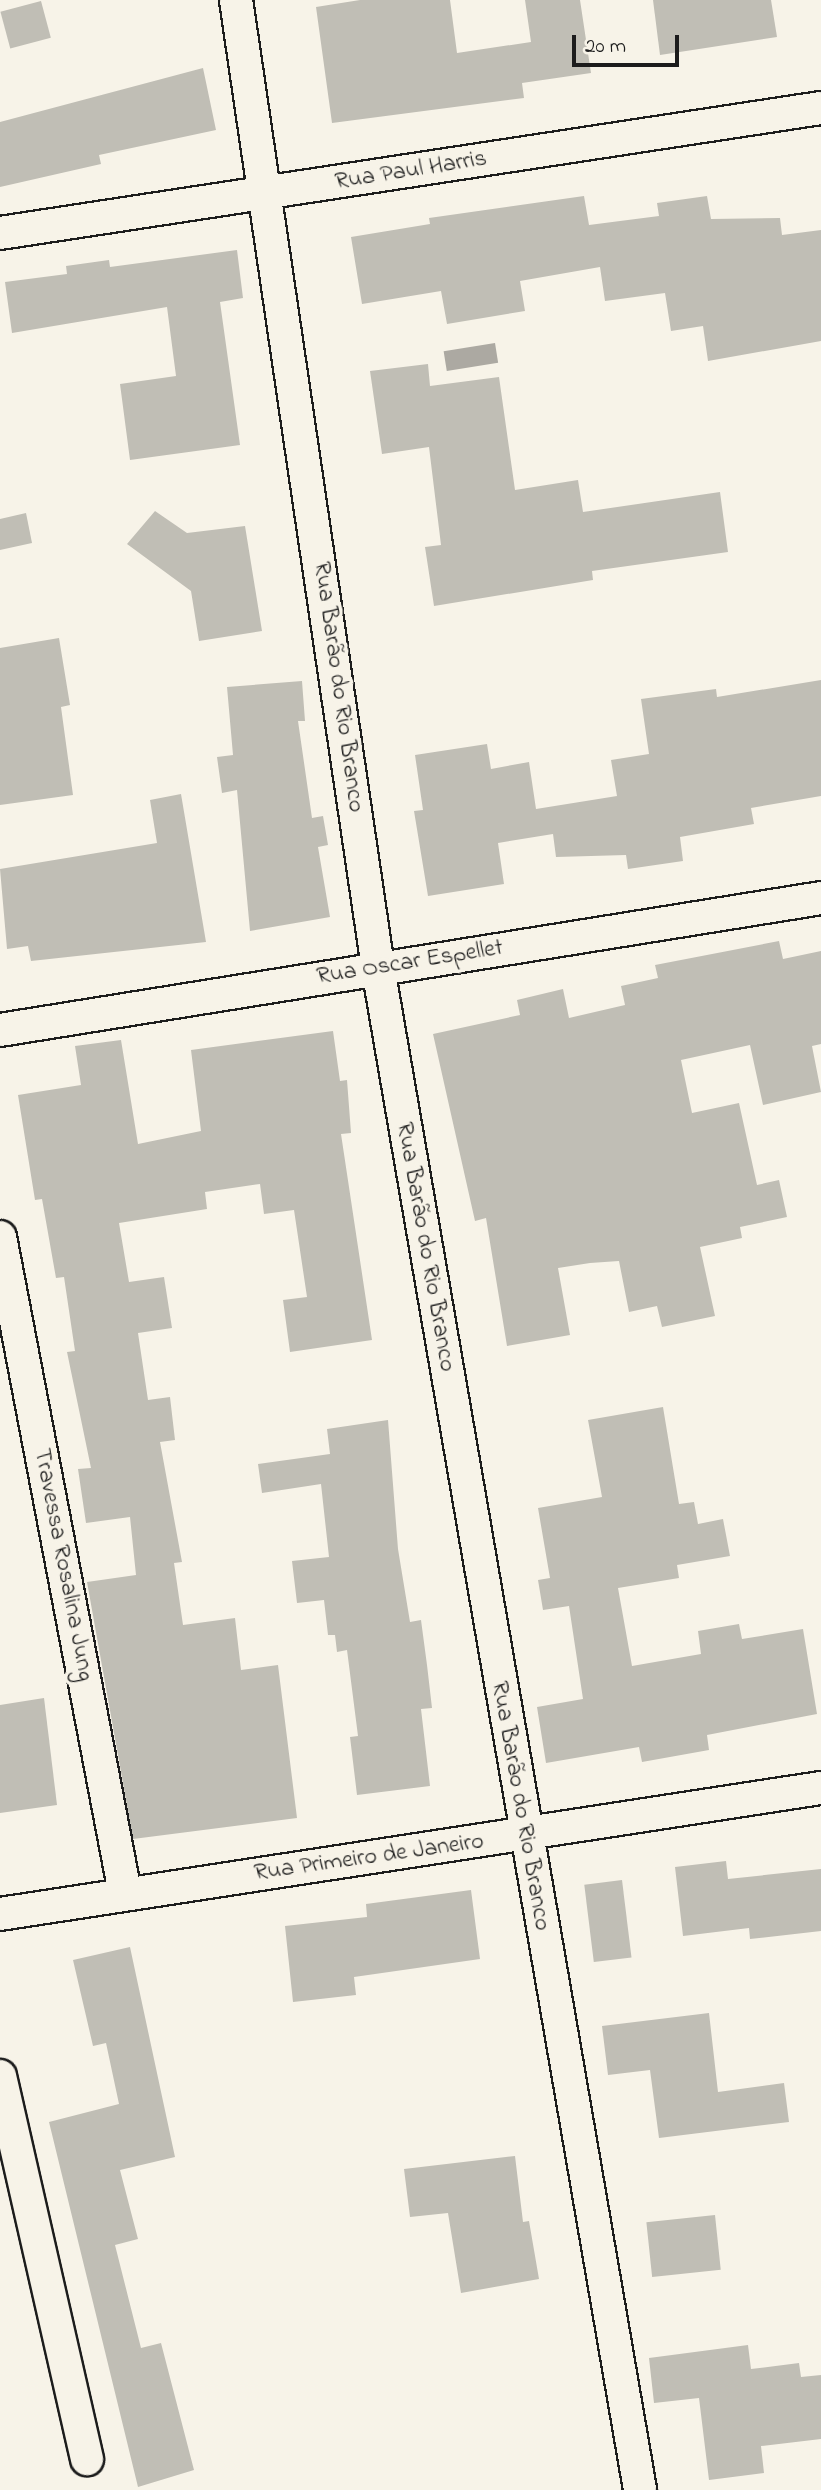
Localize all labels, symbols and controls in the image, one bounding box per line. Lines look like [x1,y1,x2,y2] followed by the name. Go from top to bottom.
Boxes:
[576,21,683,65] scale bar
[585,32,626,62] text: 20 m
[333,145,489,197] street label: Rua Paul Harris
[306,560,370,814] street label: Rua Barão do Rio Branco
[315,934,505,992] street label: Rua Oscar Espellet
[389,1120,461,1374] street label: Rua Barão do Rio Branco
[26,1446,100,1684] street label: Travessa Rosalina Jung
[484,1679,556,1933] street label: Rua Barão do Rio Branco
[252,1828,486,1888] street label: Rua Primeiro de Janeiro

